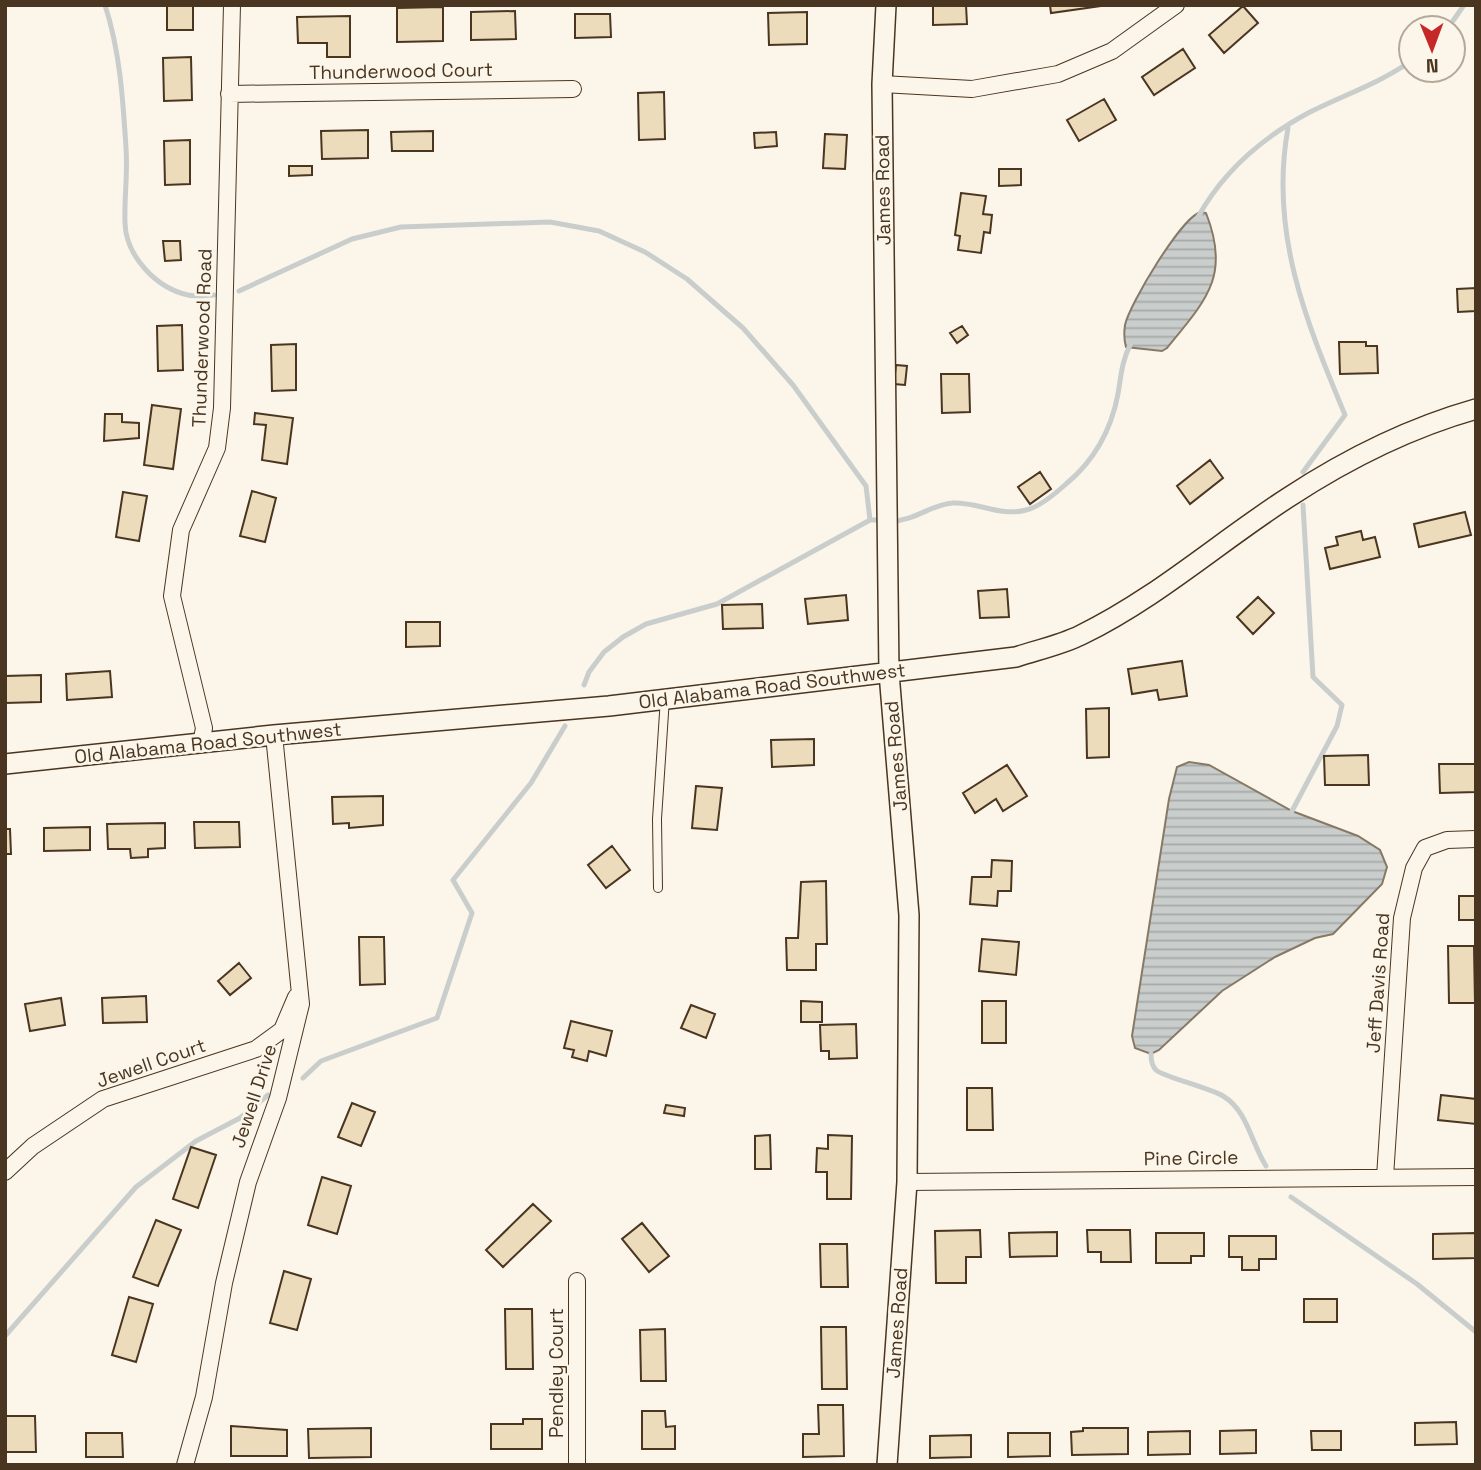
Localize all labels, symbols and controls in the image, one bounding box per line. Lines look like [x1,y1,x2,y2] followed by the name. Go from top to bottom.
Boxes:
[1397,14,1467,84] north arrow
[1426,53,1439,78] text: N
[309,57,493,85] street label: Thunderwood Court
[870,134,896,246] street label: James Road
[186,248,218,428] street label: Thunderwood Road
[637,657,907,715] street label: Old Alabama Road Southwest
[879,700,913,812] street label: James Road
[73,717,343,769] street label: Old Alabama Road Southwest
[1361,912,1395,1054] street label: Jeff Davis Road
[93,1033,209,1093] street label: Jewell Court
[225,1041,283,1151] street label: Jewell Drive
[1143,1145,1239,1171] street label: Pine Circle
[881,1267,913,1379] street label: James Road
[544,1308,569,1438] street label: Pendley Court

